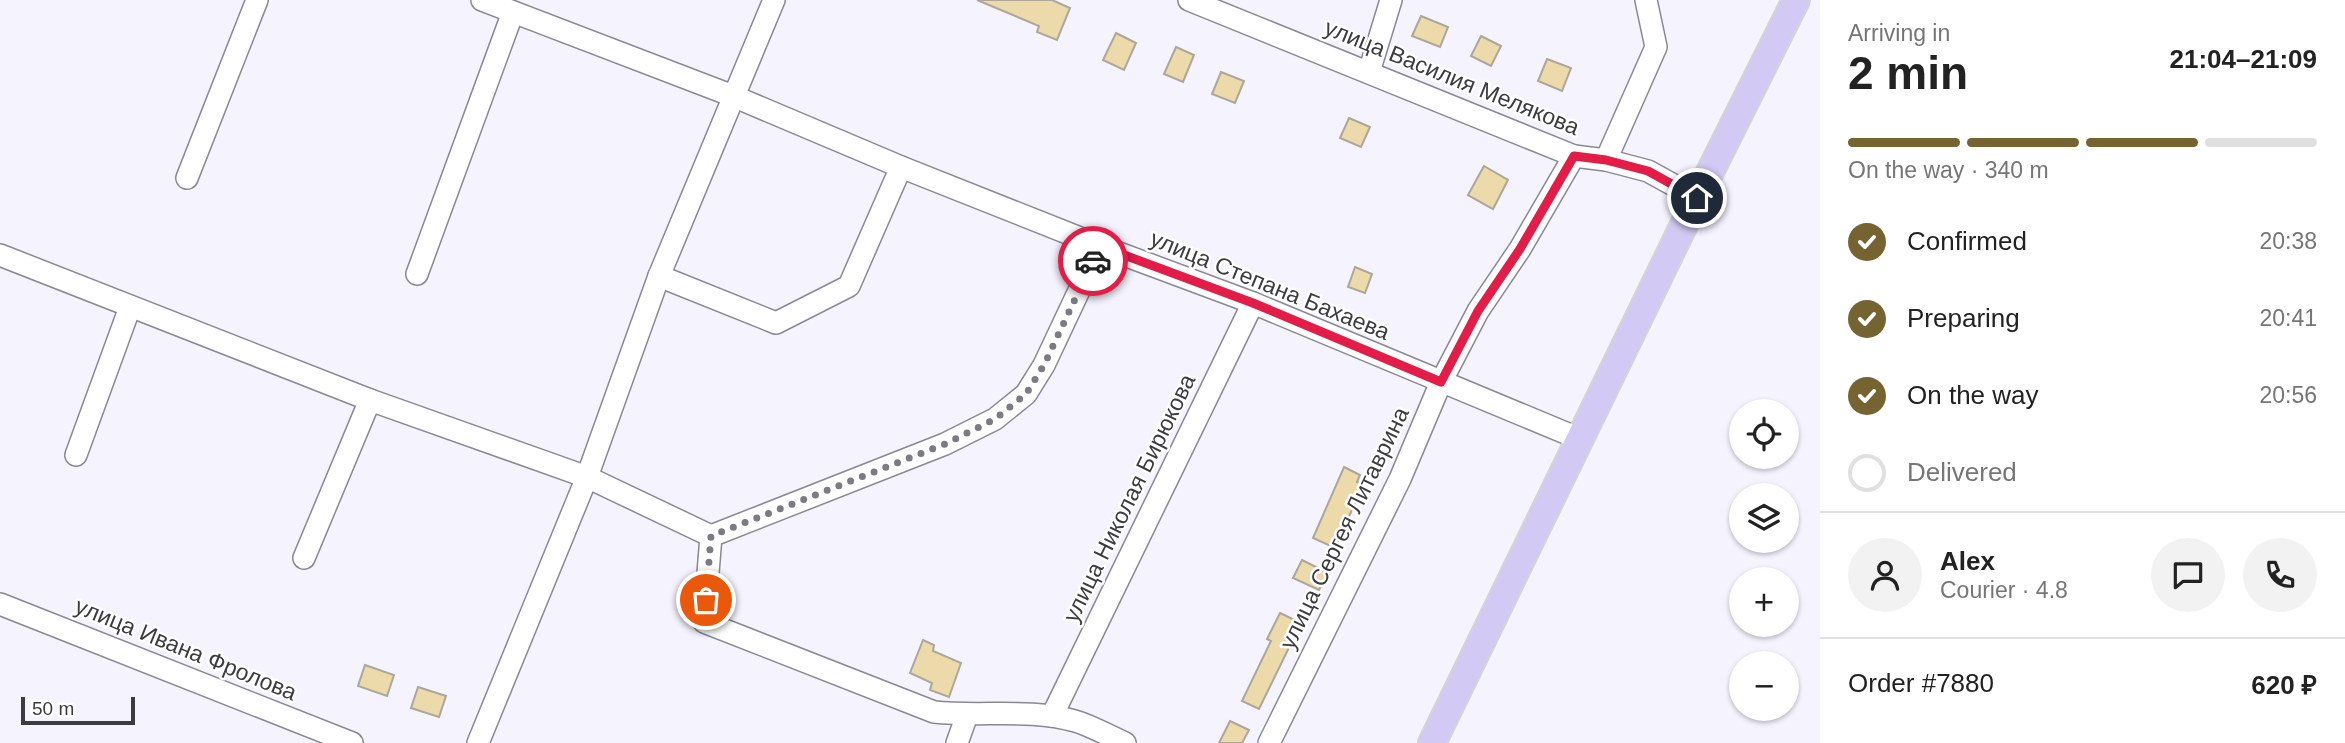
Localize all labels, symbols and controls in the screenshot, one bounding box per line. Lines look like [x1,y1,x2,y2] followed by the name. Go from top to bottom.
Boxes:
[1321,14,1583,140] street label: улица Василия Мелякова
[1848,20,1950,46] text: Arriving in
[2170,44,2317,74] text: 21:04–21:09
[1848,47,1968,99] text: 2 min
[1848,157,2049,183] text: On the way · 340 m
[1667,168,1727,228] pin
[1678,179,1716,217] icon: home
[1848,223,1886,261] icon: check
[1147,225,1394,345] street label: улица Степана Бахаева
[1058,226,1128,296] courier
[1907,226,2027,256] text: Confirmed
[2259,228,2317,254] text: 20:38
[1074,242,1112,280] icon: car
[1848,300,1886,338] icon: check
[1907,303,2020,333] text: Preparing
[2259,305,2317,331] text: 20:41
[1058,370,1201,626] street label: улица Николая Бирюкова
[1848,377,1886,415] icon: check
[1907,380,2039,410] text: On the way
[2259,382,2317,408] text: 20:56
[1729,399,1799,721] map controls
[1729,399,1799,469] button: locate
[1274,403,1414,653] street label: улица Сергея Литаврина
[1907,457,2017,487] text: Delivered
[1729,483,1799,553] button: layers
[1848,538,1922,612] button: person
[2151,538,2225,612] button: chat
[2243,538,2317,612] button: phone
[1940,546,1995,576] text: Alex
[1729,567,1799,637] button: +
[676,570,736,630] pin
[1940,577,2068,603] text: Courier · 4.8
[687,581,725,619] icon: bag
[71,593,301,705] street label: улица Ивана Фролова
[1729,651,1799,721] button: −
[1848,668,1994,698] text: Order #7880
[2251,670,2317,700] text: 620 ₽
[21,694,135,726] scale bar
[32,698,74,719] text: 50 m

